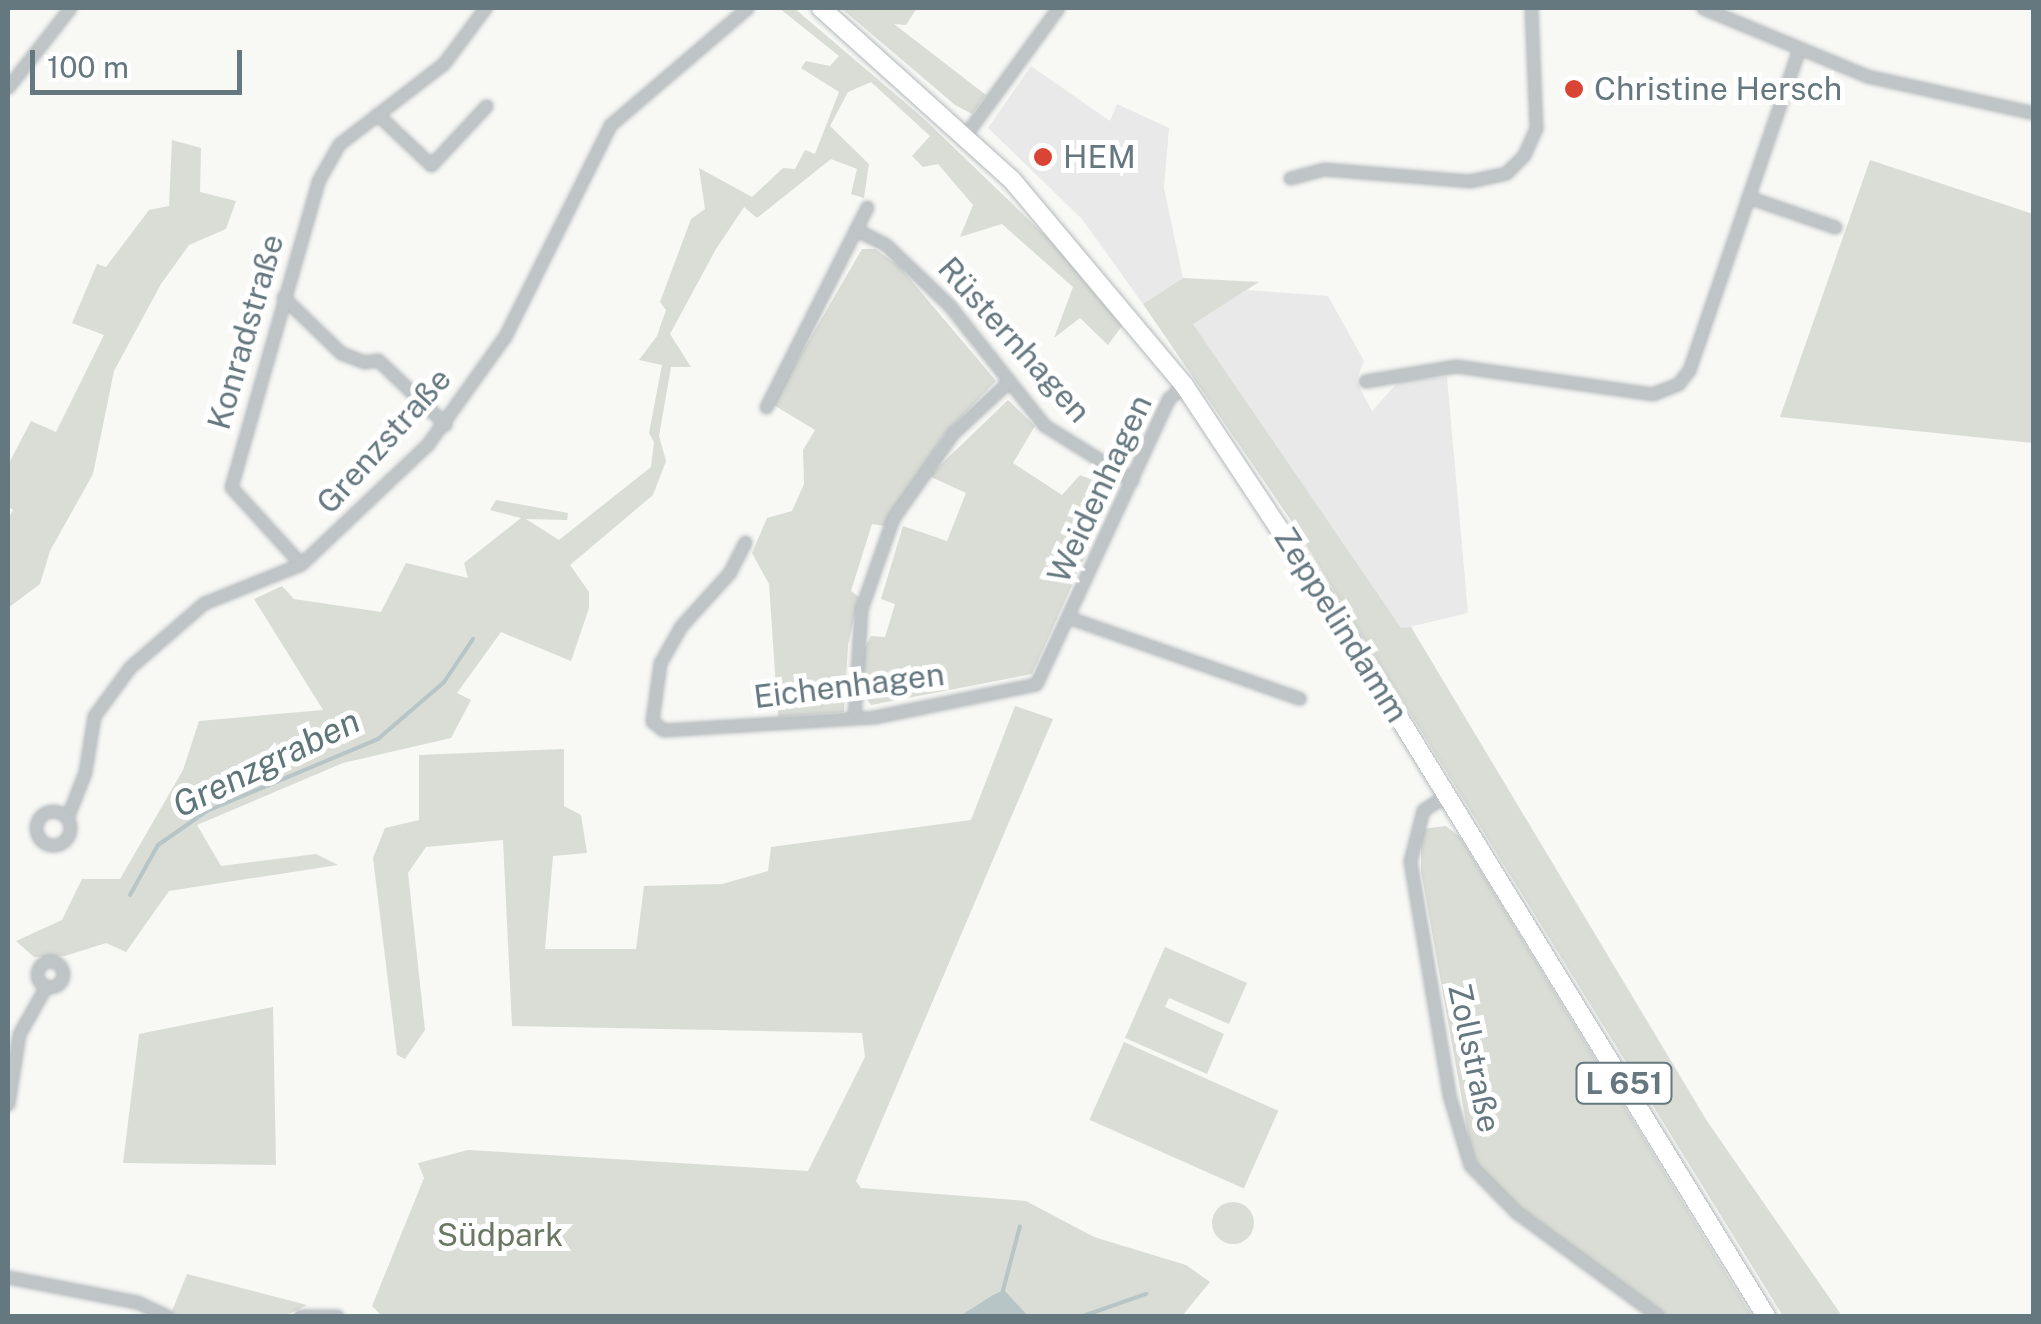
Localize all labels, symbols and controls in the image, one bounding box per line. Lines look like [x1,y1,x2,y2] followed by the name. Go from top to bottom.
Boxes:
[35,30,248,92] scale bar
[47,49,129,85] text: 100 m
[1594,70,1842,108] place label: Christine Hersch
[1563,78,1585,100] marker: Christine Hersch
[1063,138,1136,176] place label: HEM
[1032,146,1054,168] marker: HEM
[200,230,292,434] street label: Konradstraße
[930,250,1098,430] street label: Rüsternhagen
[309,360,459,522] street label: Grenzstraße
[1040,389,1160,589] street label: Weidenhagen
[1266,520,1416,730] street label: Zeppelindamm
[752,655,946,717] street label: Eichenhagen
[166,700,366,826] water label: Grenzgraben
[1439,980,1509,1136] street label: Zollstraße
[1574,1058,1674,1108] road number: L 651
[437,1216,563,1254] park label: Südpark

